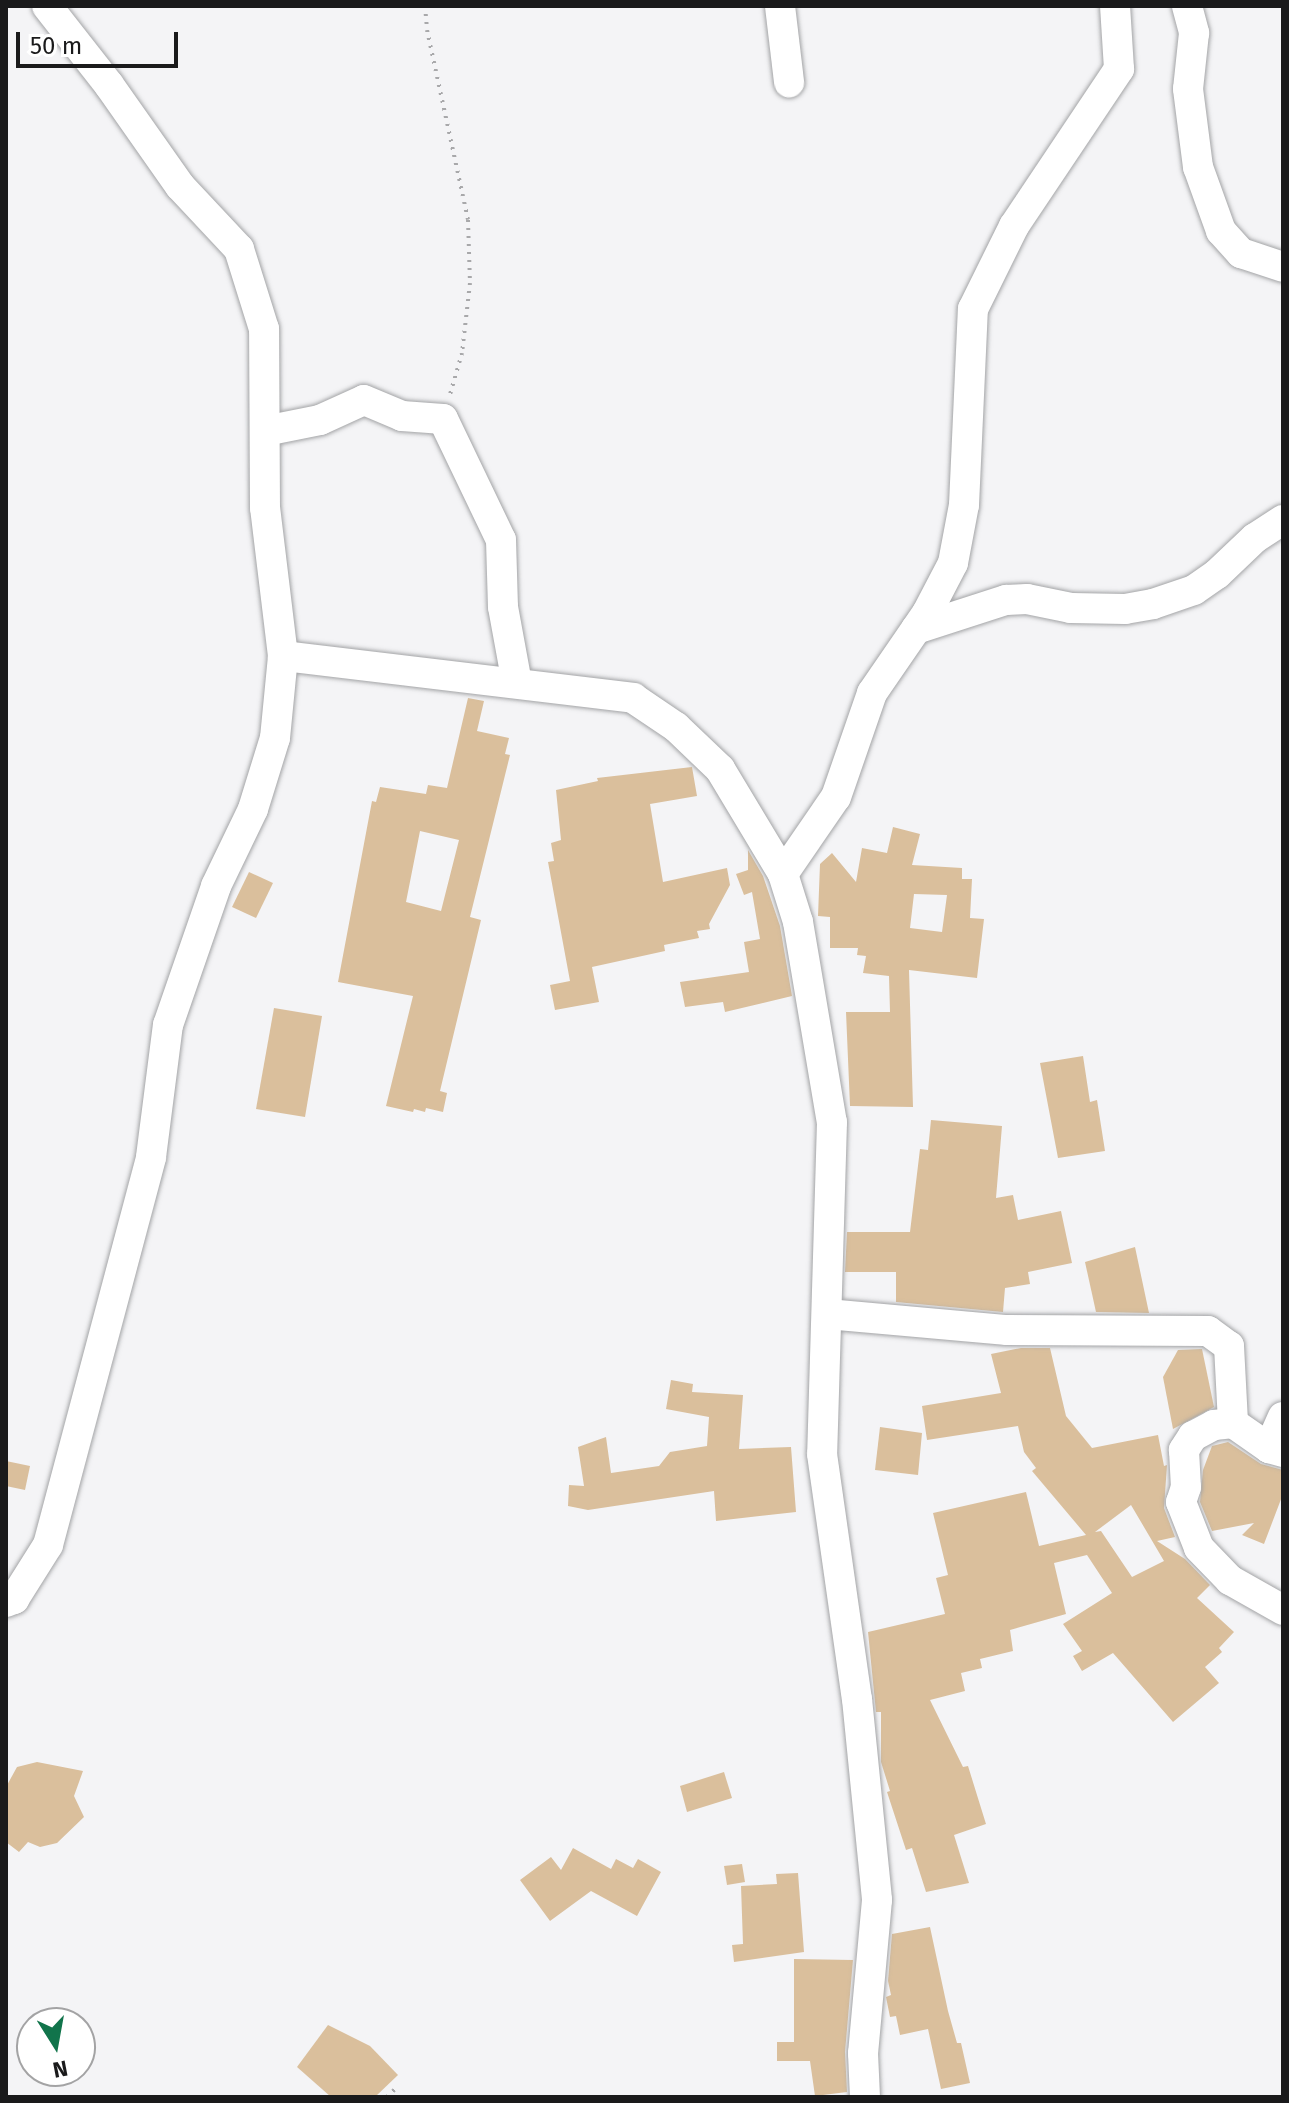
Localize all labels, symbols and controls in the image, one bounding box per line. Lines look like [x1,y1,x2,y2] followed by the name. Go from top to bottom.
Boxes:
[20,16,182,66] scale bar
[30,32,82,60] text: 50 m
[16,2007,96,2087] north arrow
[51,2054,70,2084] text: N

